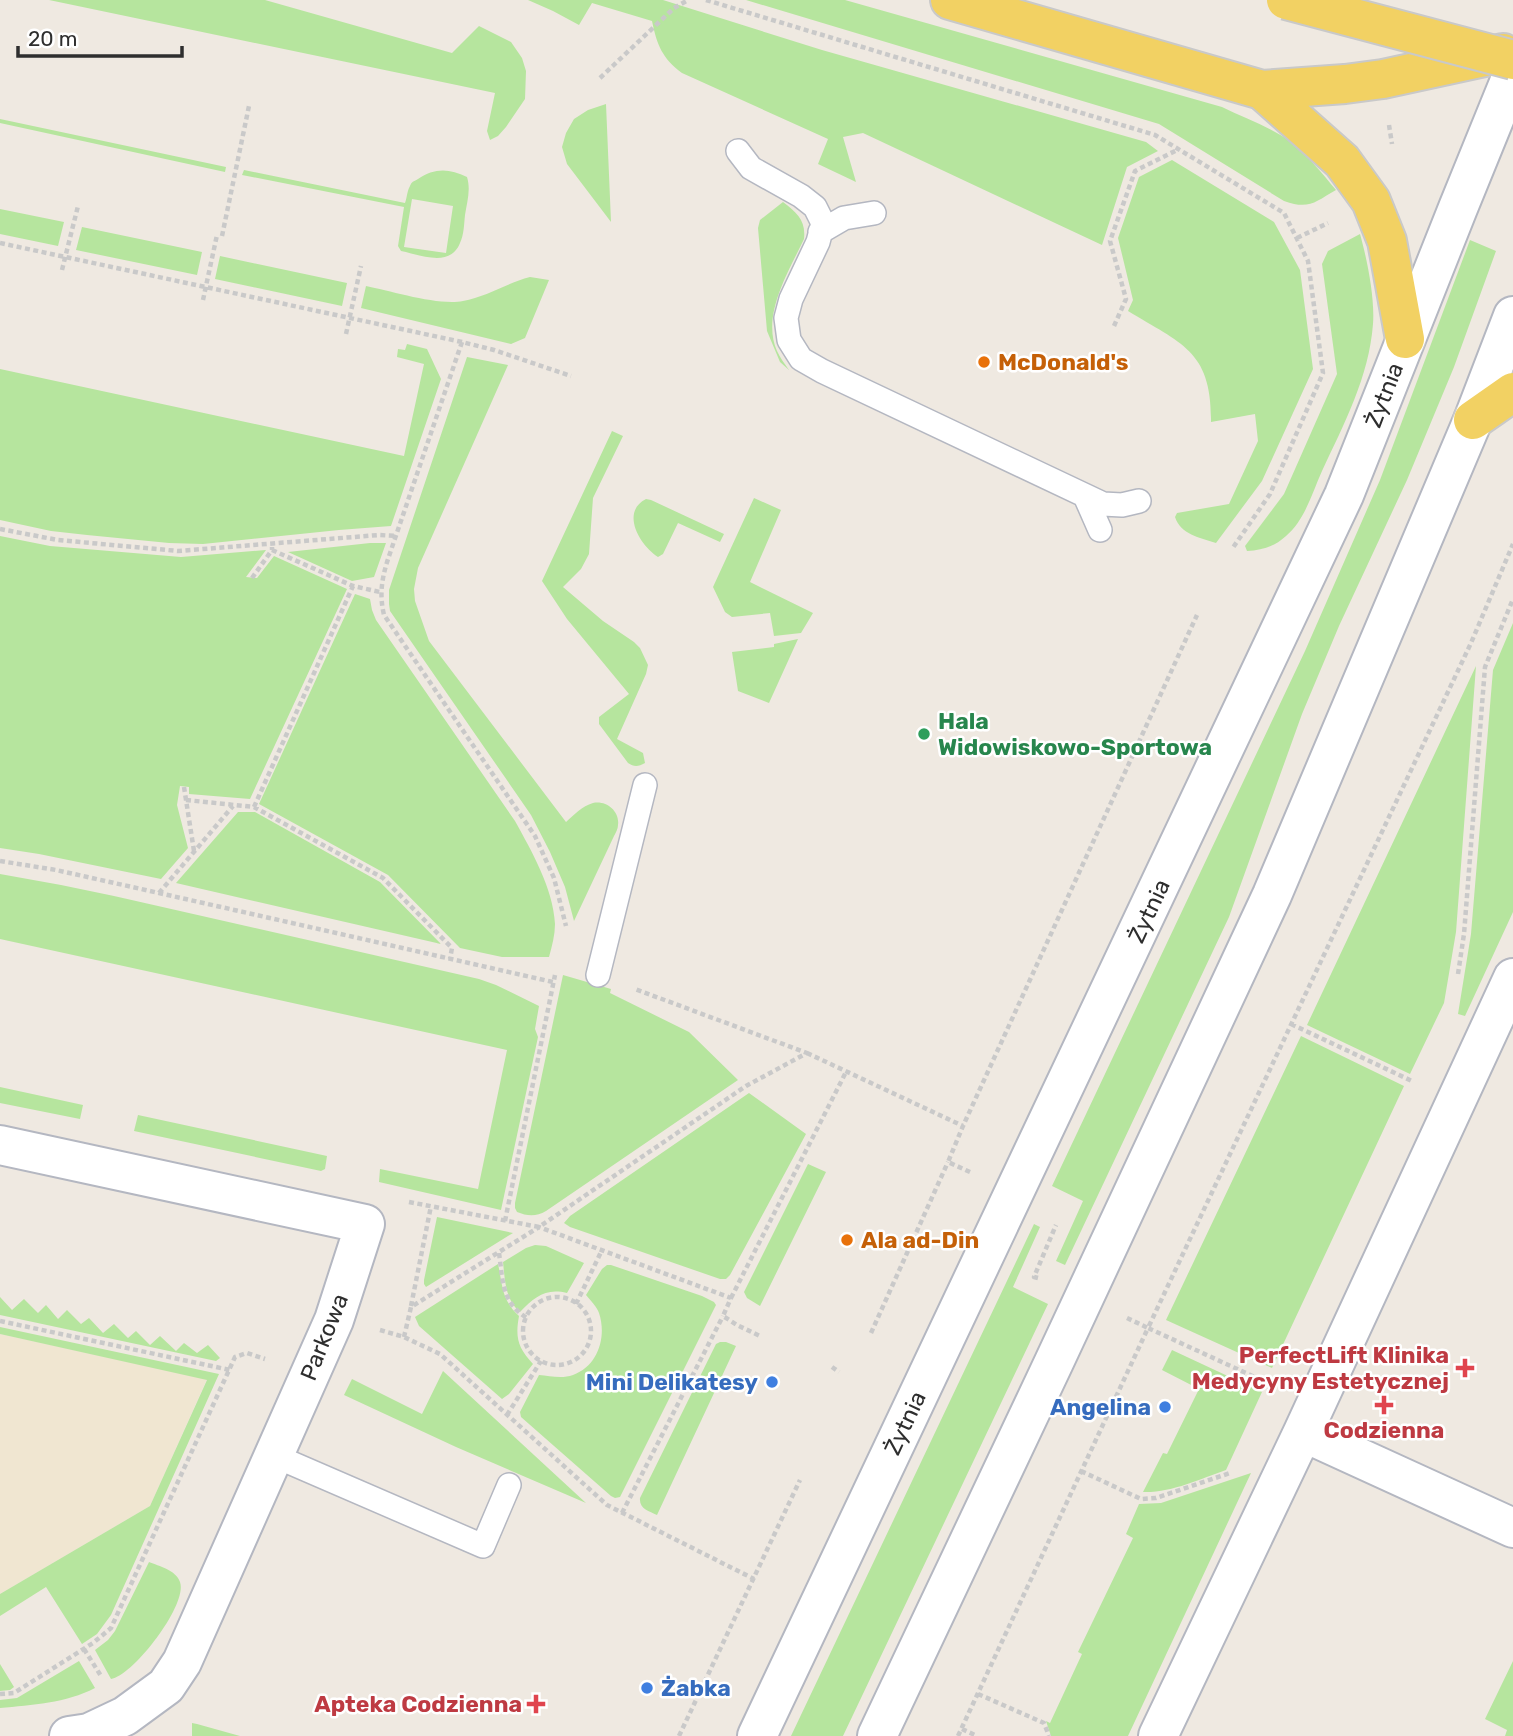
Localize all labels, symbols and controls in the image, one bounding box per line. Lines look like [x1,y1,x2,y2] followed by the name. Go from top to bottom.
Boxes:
[18,14,182,58] scale bar
[28,26,77,51] text: 20 m
[998,348,1129,376] place label: McDonald's
[976,354,992,370] marker: McDonald's
[1359,359,1409,431] street label: Żytnia
[938,707,1212,761] place label: Hala Widowiskowo-Sportowa
[916,726,932,742] marker: Hala Widowiskowo-Sportowa
[1122,875,1176,947] street label: Żytnia
[861,1226,979,1254] place label: Ala ad-Din
[839,1232,855,1248] marker: Ala ad-Din
[294,1290,354,1384] street label: Parkowa
[1192,1341,1449,1395] place label: PerfectLift Klinika Medycyny Estetycznej
[1455,1358,1475,1378] marker: PerfectLift Klinika Medycyny Estetycznej
[586,1368,758,1396] place label: Mini Delikatesy
[764,1374,780,1390] marker: Mini Delikatesy
[878,1387,932,1459] street label: Żytnia
[1050,1393,1151,1421] place label: Angelina
[1376,1397,1392,1413] marker: Codzienna
[1157,1399,1173,1415] marker: Angelina
[1324,1416,1444,1444] place label: Codzienna
[661,1674,731,1702] place label: Żabka
[639,1680,655,1696] marker: Żabka
[314,1690,522,1718] place label: Apteka Codzienna
[528,1696,544,1712] marker: Apteka Codzienna

